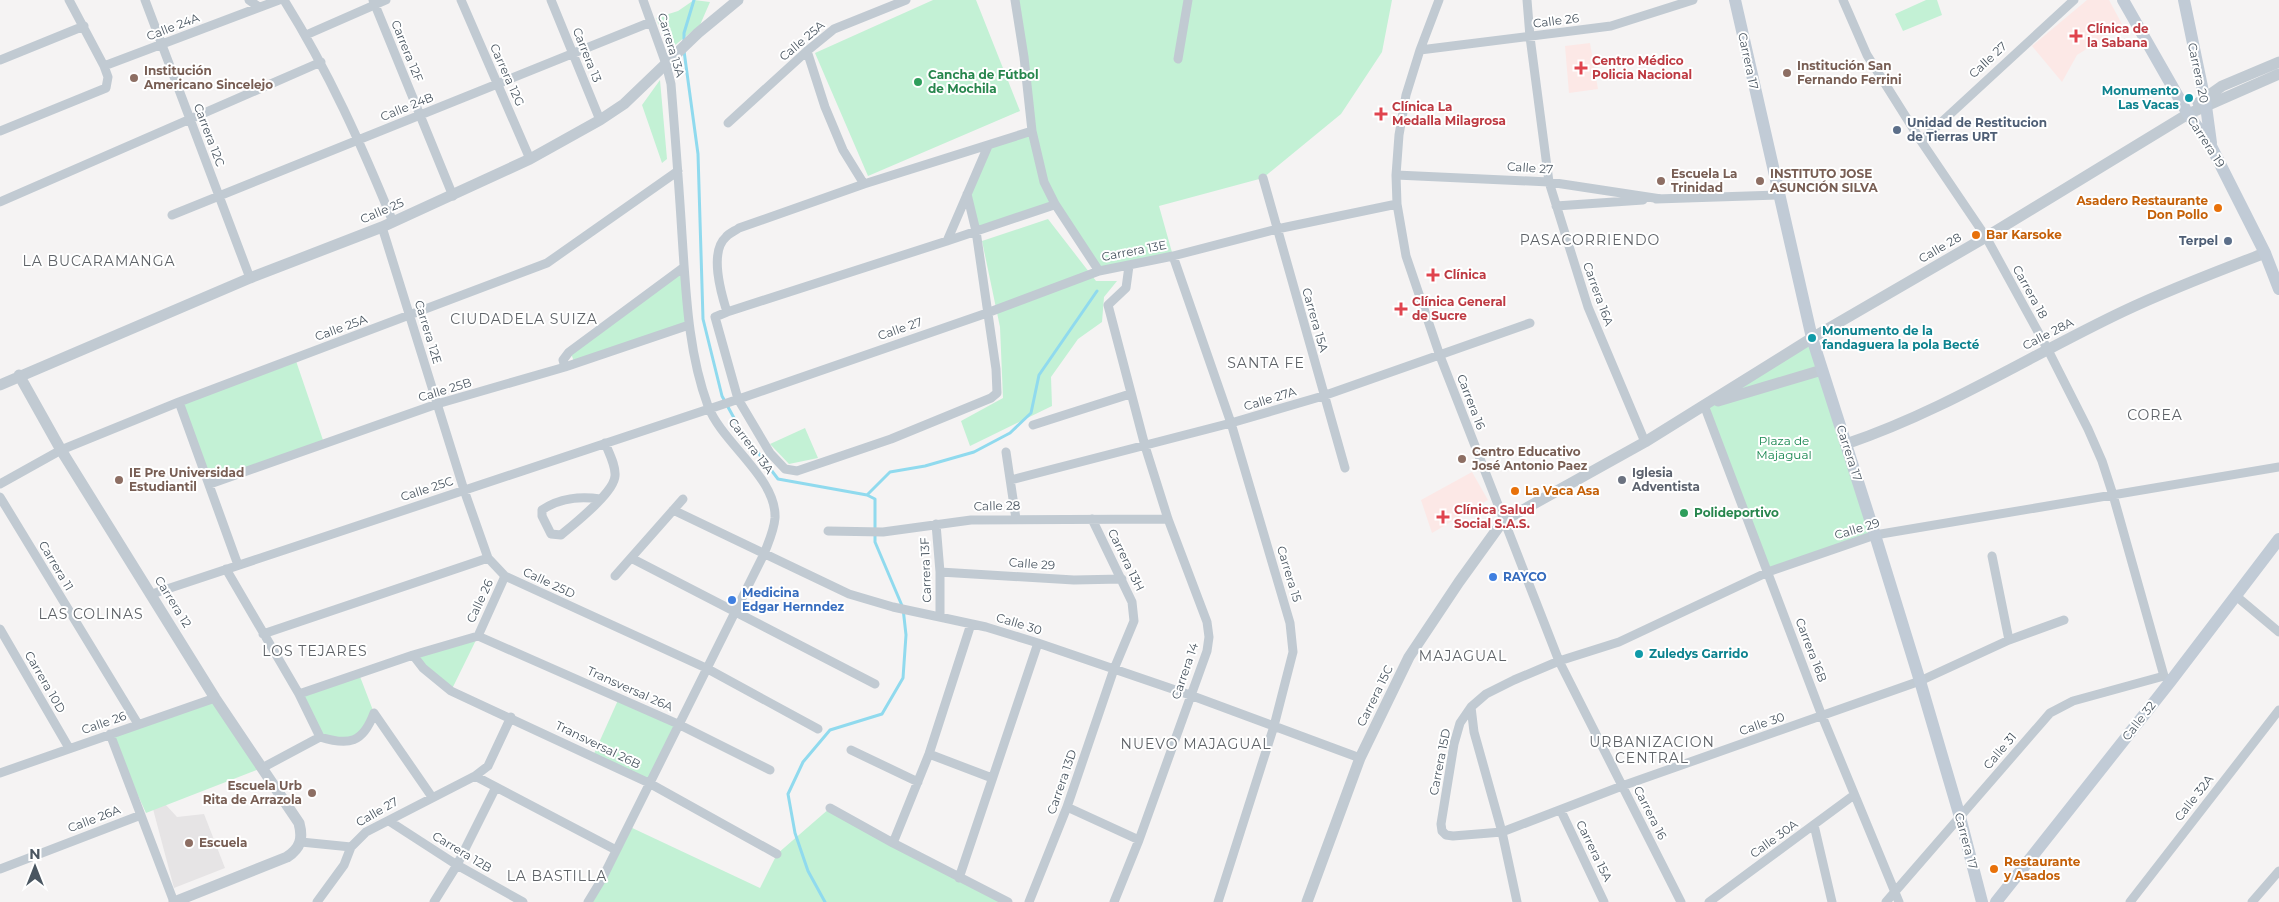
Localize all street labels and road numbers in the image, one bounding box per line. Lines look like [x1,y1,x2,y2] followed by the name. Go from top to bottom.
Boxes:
[144,9,202,43] street label: Calle 24A
[1532,10,1580,31] street label: Calle 26
[655,11,688,79] street label: Carrera 13A
[776,17,828,64] street label: Calle 25A
[388,18,427,84] street label: Carrera 12F
[570,25,605,85] street label: Carrera 13
[1735,31,1762,91] street label: Carrera 17
[1966,38,2010,81] street label: Calle 27
[487,41,528,109] street label: Carrera 12G
[2185,41,2212,105] street label: Carrera 20
[378,89,436,124] street label: Calle 24B
[191,101,229,169] street label: Carrera 12C
[2184,113,2229,170] street label: Carrera 19
[1506,158,1554,177] street label: Calle 27
[358,195,406,226] street label: Calle 25
[1916,229,1964,266] street label: Calle 28
[1100,237,1168,264] street label: Carrera 13E
[1580,260,1617,328] street label: Carrera 16A
[2010,262,2051,321] street label: Carrera 18
[1299,286,1332,354] street label: Carrera 15A
[412,298,445,366] street label: Carrera 12E
[313,311,369,344] street label: Calle 25A
[876,314,924,343] street label: Calle 27
[2020,314,2076,353] street label: Calle 28A
[1454,372,1489,432] street label: Carrera 16
[416,374,473,405] street label: Calle 25B
[1242,383,1298,414] street label: Calle 27A
[725,415,778,477] street label: Carrera 13A
[1833,423,1866,483] street label: Carrera 17
[399,473,456,504] street label: Calle 25C
[973,498,1021,513] street label: Calle 28
[1832,515,1881,542] street label: Calle 29
[1105,526,1148,593] street label: Carrera 13H
[917,537,934,603] street label: Carrera 13F
[36,538,77,593] street label: Carrera 11
[1274,544,1305,604] street label: Carrera 15
[1008,554,1056,573] street label: Calle 29
[521,564,578,601] street label: Calle 25D
[152,573,195,630] street label: Carrera 12
[463,577,496,625] street label: Calle 26
[994,609,1044,638] street label: Calle 30
[1792,616,1831,684] street label: Carrera 16B
[1168,640,1201,701] street label: Carrera 14
[22,648,69,715] street label: Carrera 10D
[1353,662,1396,729] street label: Carrera 15C
[585,663,676,714] street label: Transversal 26A
[2119,698,2159,743] street label: Calle 32
[79,708,128,737] street label: Calle 26
[1737,709,1787,738] street label: Calle 30
[553,717,643,772] street label: Transversal 26B
[1426,727,1453,797] street label: Carrera 15D
[1980,729,2019,772] street label: Calle 31
[1043,747,1080,816] street label: Carrera 13D
[2171,771,2217,824] street label: Calle 32A
[1631,783,1670,842] street label: Carrera 16
[353,794,401,830] street label: Calle 27
[65,802,123,835] street label: Calle 26A
[1952,811,1981,871] street label: Carrera 17
[1747,816,1801,861] street label: Calle 30A
[1573,818,1616,884] street label: Carrera 15A
[430,828,495,875] street label: Carrera 12B

